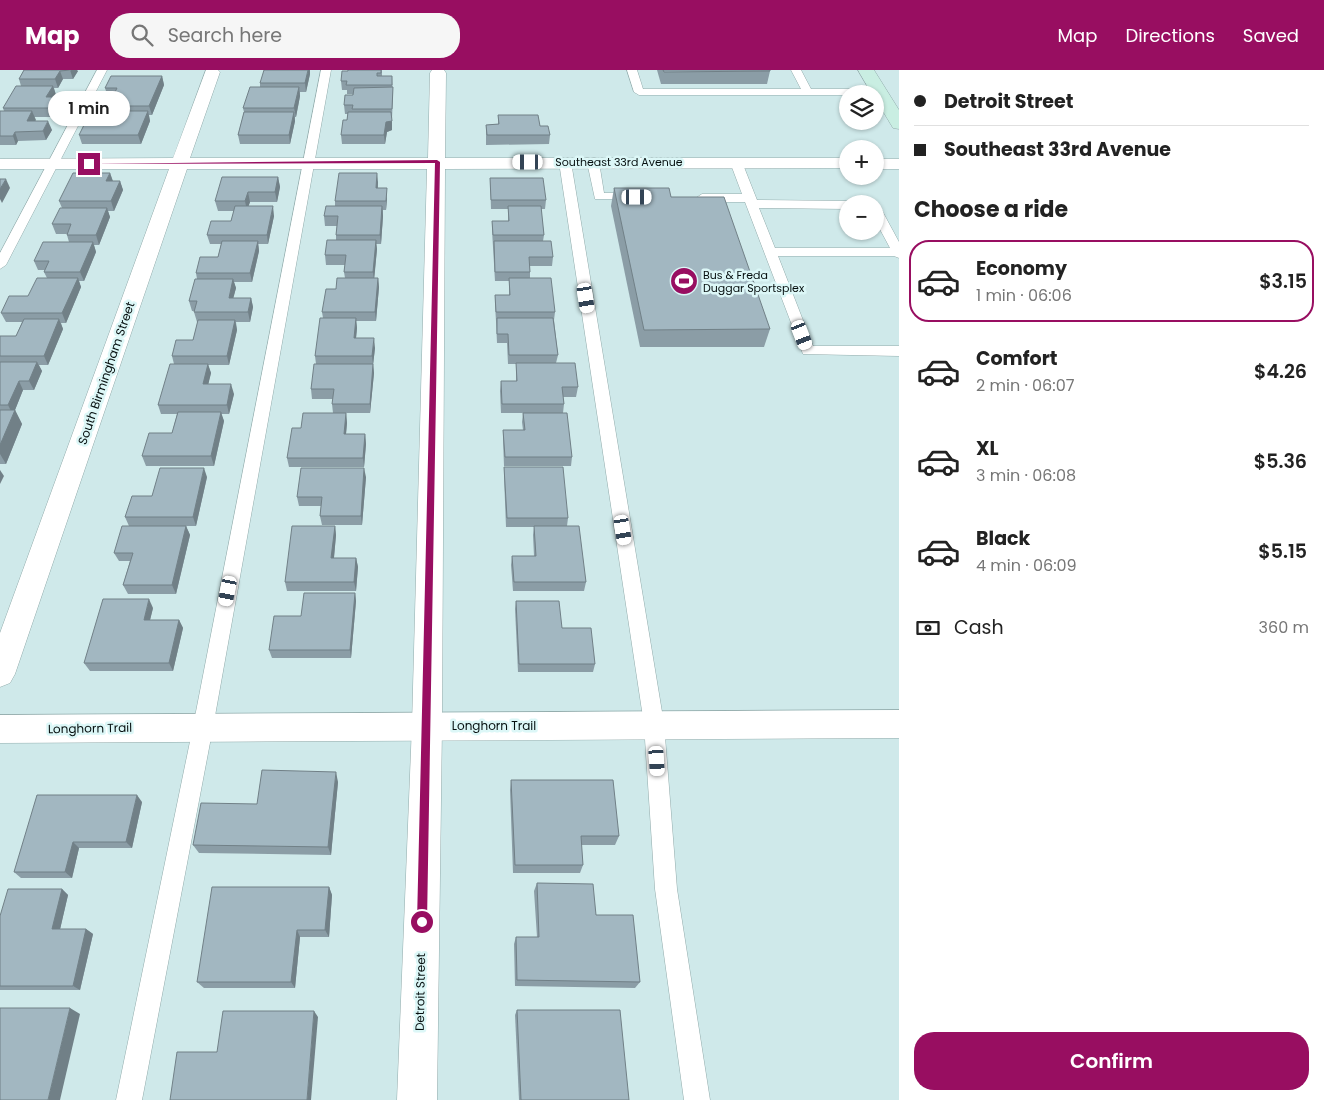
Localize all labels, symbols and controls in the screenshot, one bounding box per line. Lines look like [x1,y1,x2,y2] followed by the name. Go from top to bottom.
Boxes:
[110,13,460,58] search box
[25,19,80,52] text: Map
[128,21,156,49] icon: search
[168,22,282,49] text: Search here
[1058,23,1097,48] text: Map
[1125,23,1215,48] text: Directions
[1243,23,1299,48] text: Saved
[839,85,884,240] map controls
[839,85,884,130] button: layers
[944,88,1073,115] text: Detroit Street
[48,92,130,126] callout: 1 min
[68,97,110,120] text: 1 min
[944,136,1171,163] text: Southeast 33rd Avenue
[839,140,884,185] button: +
[78,153,100,175] route end
[555,154,683,170] street label: Southeast 33rd Avenue
[513,155,543,170] car
[622,190,652,205] car
[914,194,1068,225] text: Choose a ride
[839,195,884,240] button: −
[976,255,1067,282] text: Economy
[916,259,961,304] icon: car
[669,266,699,296] sports icon: Bus & Freda Duggar Sportsplex
[703,267,805,296] place label: Bus & Freda Duggar Sportsplex
[1259,268,1307,295] text: $3.15
[576,282,595,314] car
[976,284,1072,307] text: 1 min · 06:06
[74,299,138,447] street label: South Birmingham Street
[789,318,814,352] car
[976,345,1058,372] text: Comfort
[916,349,961,394] icon: car
[1254,358,1307,385] text: $4.26
[976,374,1074,397] text: 2 min · 06:07
[976,435,999,462] text: XL
[916,439,961,484] icon: car
[1254,448,1307,475] text: $5.36
[976,464,1076,487] text: 3 min · 06:08
[613,514,632,546] car
[976,525,1030,552] text: Black
[916,529,961,574] icon: car
[1258,538,1307,565] text: $5.15
[976,554,1077,577] text: 4 min · 06:09
[217,575,238,607] car
[914,614,942,642] icon: cash
[954,614,1004,641] text: Cash
[1259,616,1309,639] text: 360 m
[452,717,536,734] street label: Longhorn Trail
[48,719,132,737] street label: Longhorn Trail
[648,746,665,776] car
[411,911,433,933] route start
[411,953,429,1031] street label: Detroit Street
[914,1032,1309,1090] button: Confirm

